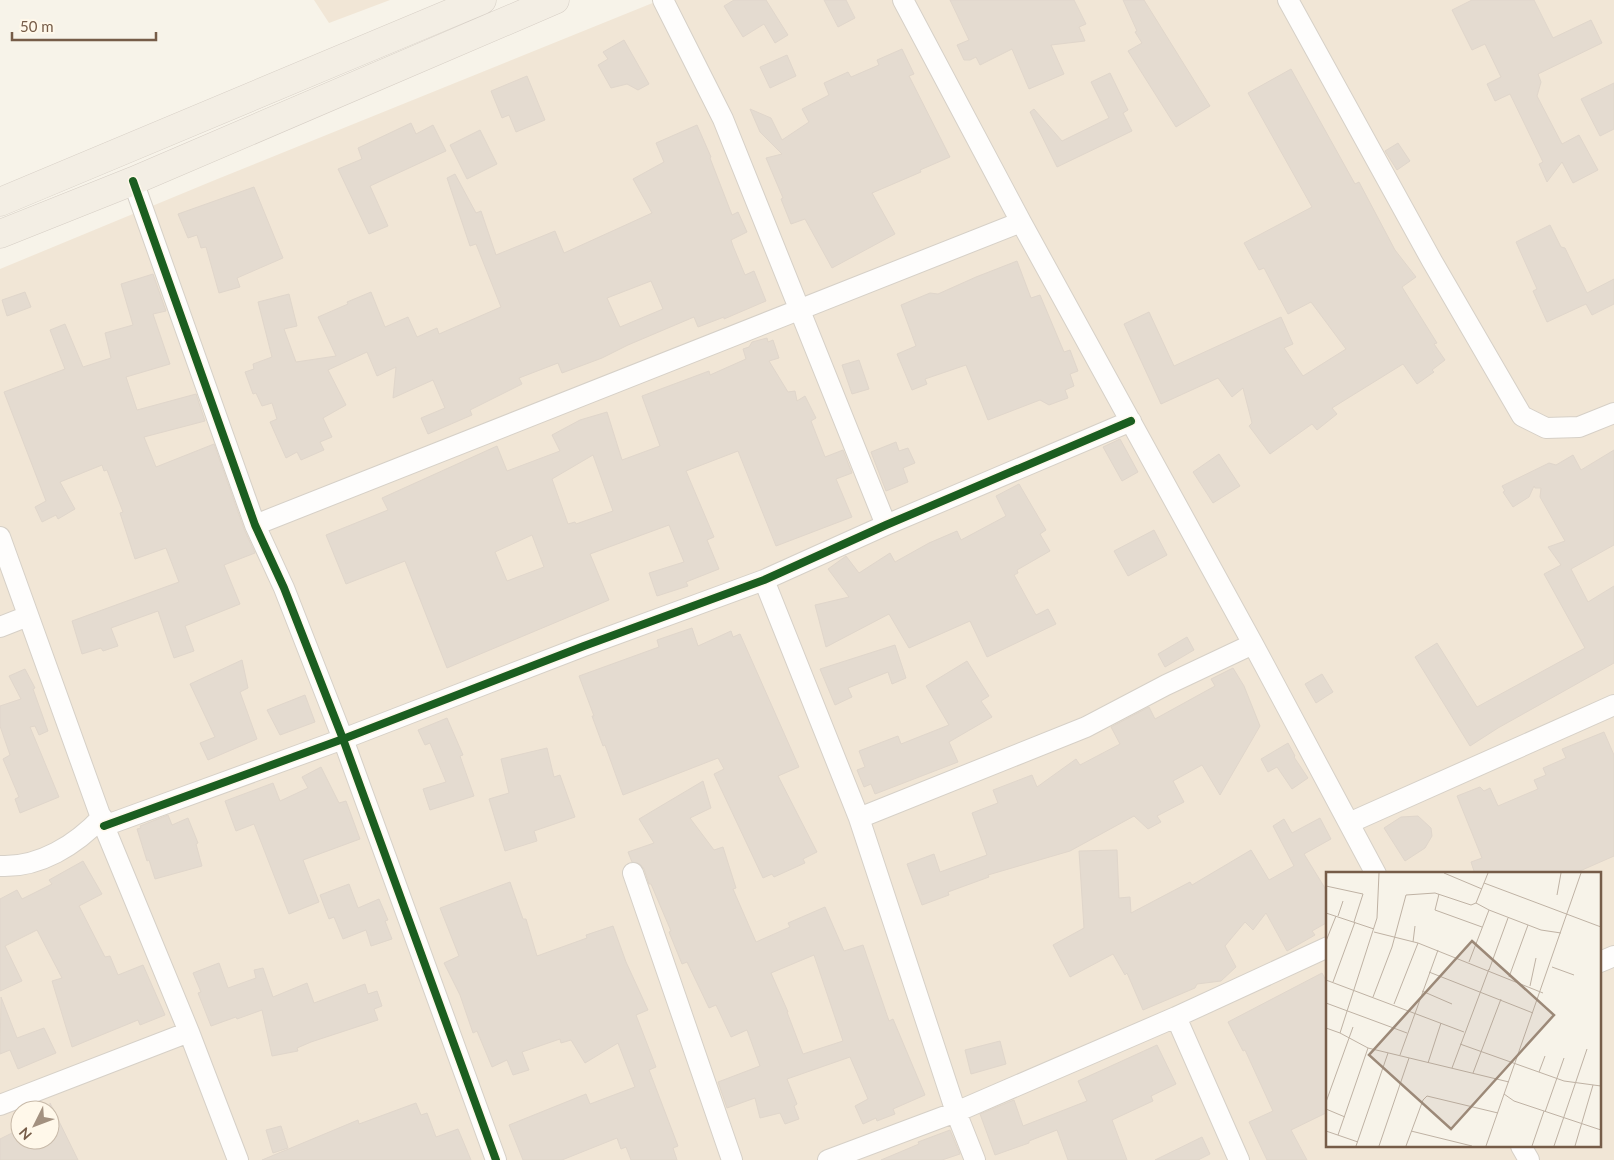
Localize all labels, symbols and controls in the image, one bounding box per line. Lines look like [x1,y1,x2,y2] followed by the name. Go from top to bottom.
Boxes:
[12,10,156,42] scale bar
[20,17,54,35] text: 50 m
[1326,872,1602,1148] inset map
[10,1100,60,1150] north arrow
[15,1124,35,1144] text: N

